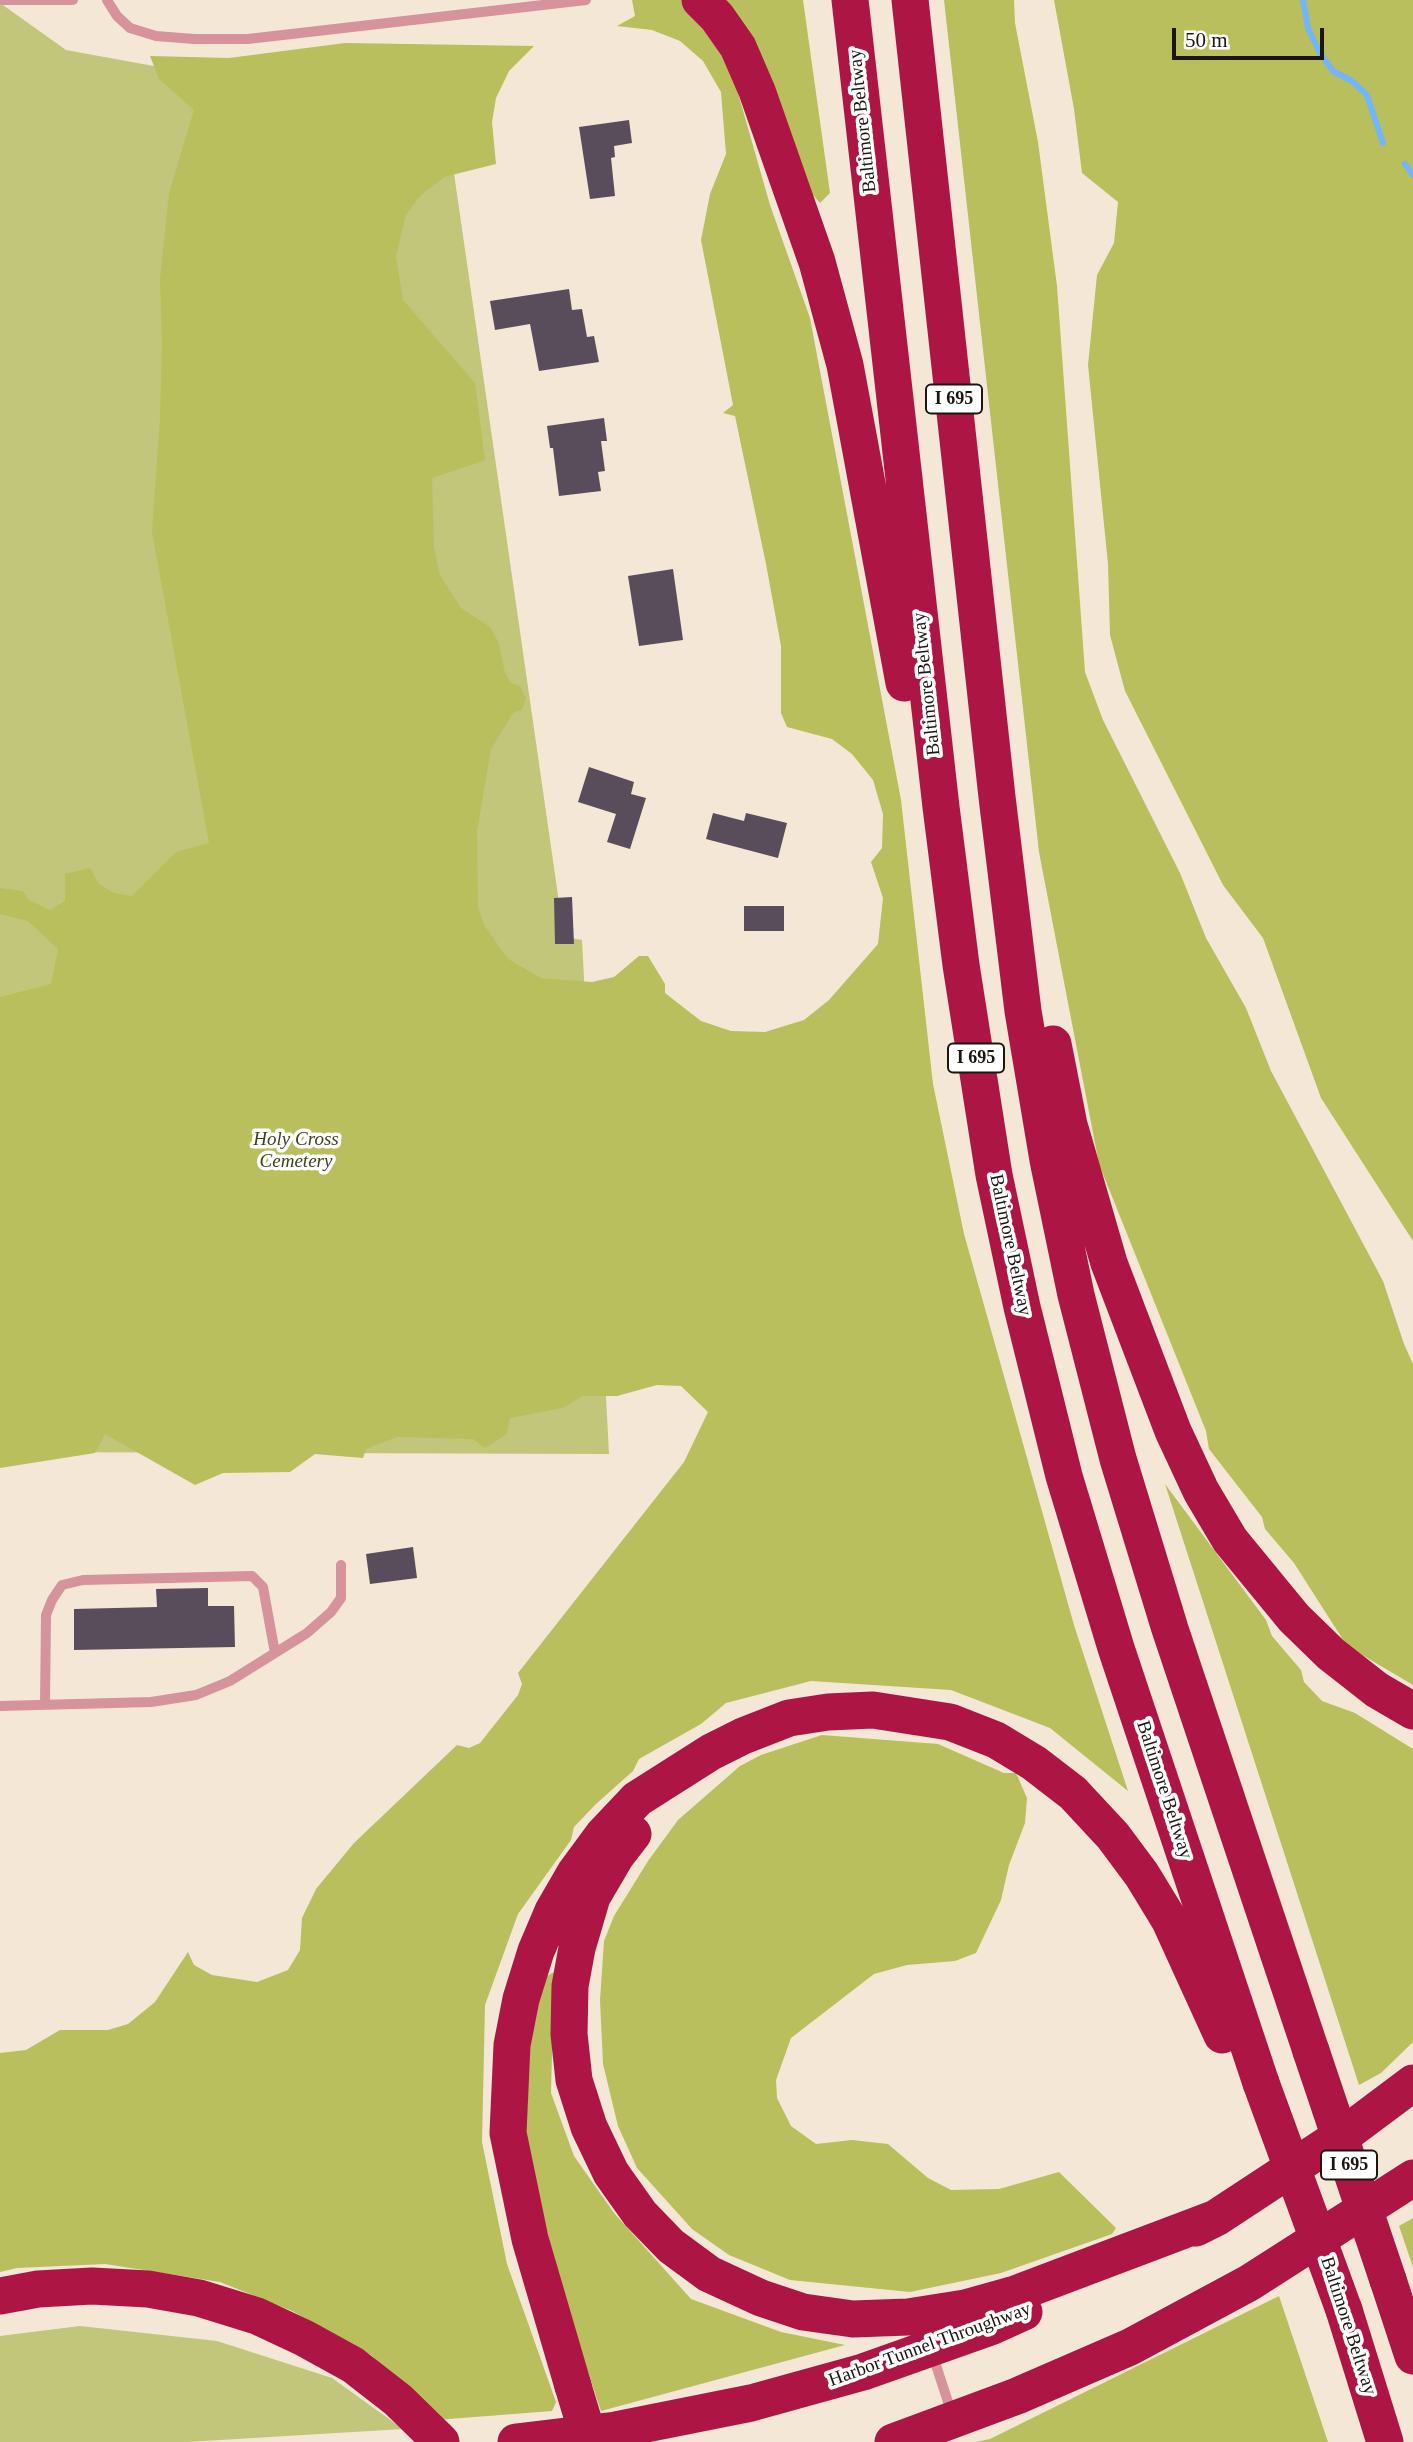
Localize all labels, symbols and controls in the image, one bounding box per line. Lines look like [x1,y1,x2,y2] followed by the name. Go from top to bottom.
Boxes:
[1175,14,1327,58] scale bar
[1185,28,1228,52] text: 50 m
[844,48,882,194] street label: Baltimore Beltway
[926,384,982,414] road number: I 695
[908,611,946,757] street label: Baltimore Beltway
[948,1044,1004,1072] road number: I 695
[253,1129,339,1173] park label: Holy Cross Cemetery
[984,1172,1036,1318] street label: Baltimore Beltway
[1131,1718,1197,1862] street label: Baltimore Beltway
[1321,2150,1377,2180] road number: I 695
[1315,2254,1381,2398] street label: Baltimore Beltway
[826,2298,1034,2392] street label: Harbor Tunnel Throughway

